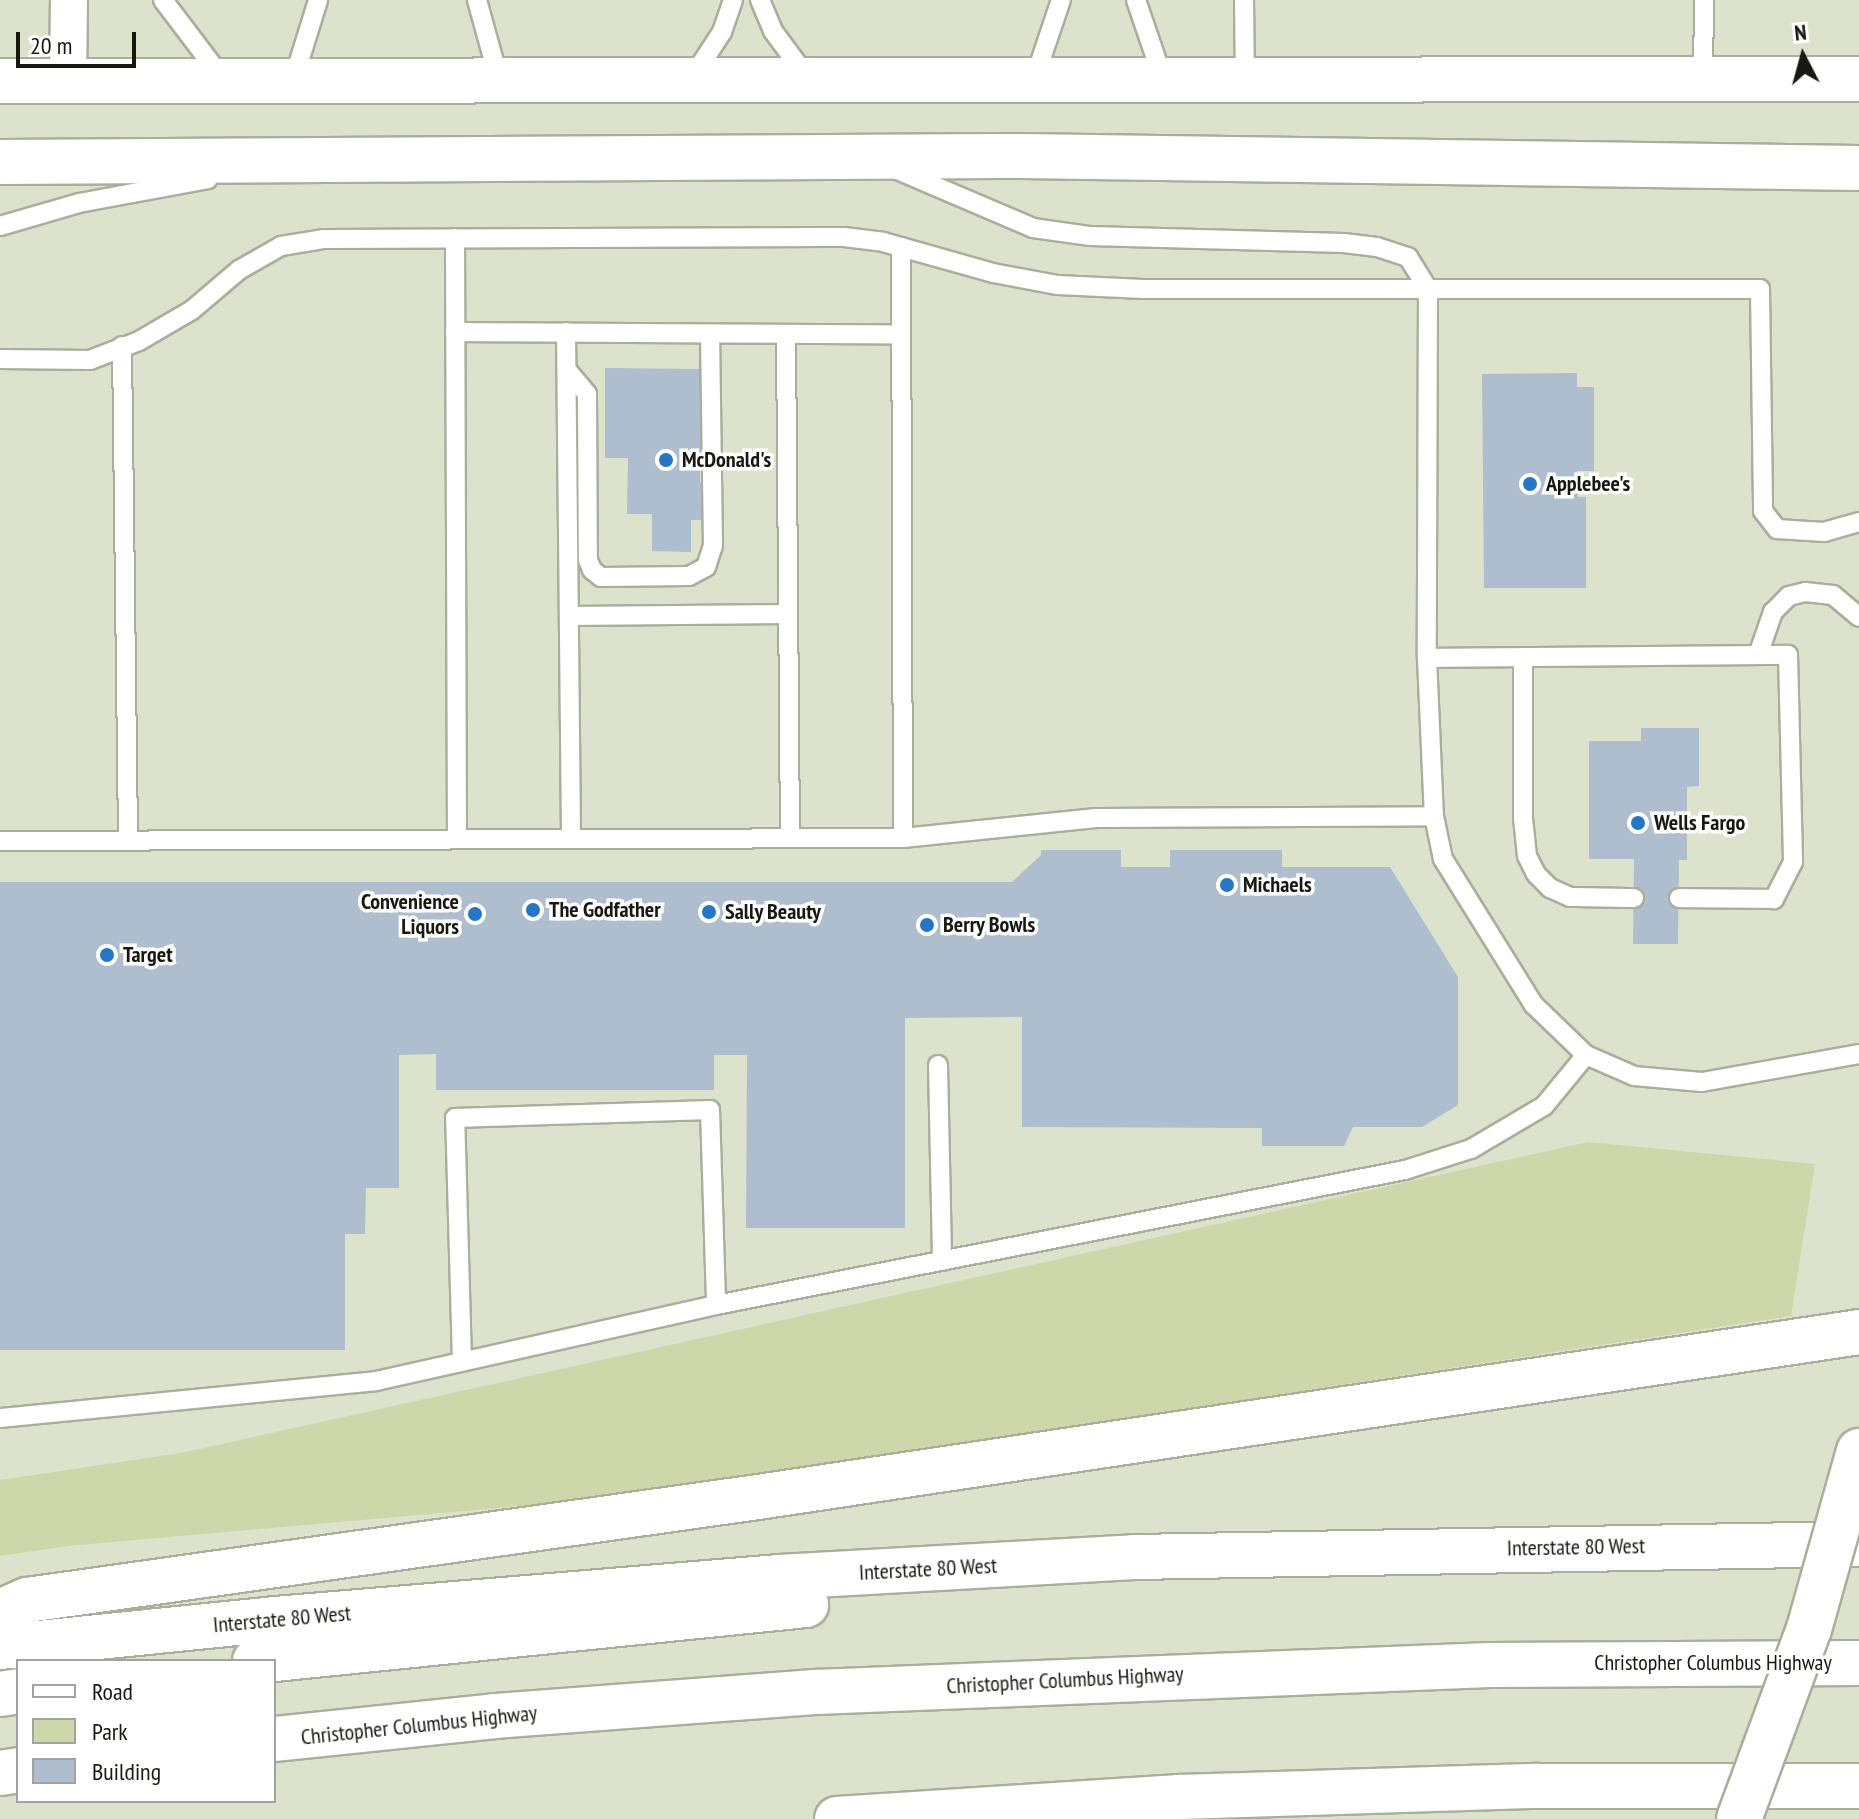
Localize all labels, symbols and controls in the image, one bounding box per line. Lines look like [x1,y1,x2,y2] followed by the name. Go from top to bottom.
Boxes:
[20,16,140,66] scale bar
[1763,16,1843,96] north arrow
[1793,18,1808,47] text: N
[30,30,72,61] text: 20 m
[682,447,771,473] place label: McDonald's
[657,451,675,469] marker: McDonald's
[1546,471,1630,497] place label: Applebee's
[1521,475,1539,493] marker: Applebee's
[1654,810,1745,836] place label: Wells Fargo
[1629,814,1647,832] marker: Wells Fargo
[1243,872,1312,898] place label: Michaels
[1218,876,1236,894] marker: Michaels
[361,888,459,940] place label: Convenience Liquors
[549,897,661,923] place label: The Godfather
[725,899,822,925] place label: Sally Beauty
[524,901,542,919] marker: The Godfather
[700,903,718,921] marker: Sally Beauty
[466,905,484,923] marker: Convenience Liquors
[943,912,1036,938] place label: Berry Bowls
[918,916,936,934] marker: Berry Bowls
[123,942,173,968] place label: Target
[98,946,116,964] marker: Target
[1506,1533,1646,1561] street label: Interstate 80 West
[858,1552,998,1586] street label: Interstate 80 West
[212,1600,352,1638] street label: Interstate 80 West
[1594,1650,1832,1676] street label: Christopher Columbus Highway
[16,1659,276,1803] legend
[946,1661,1184,1699] street label: Christopher Columbus Highway
[92,1676,133,1707] text: Road
[300,1699,538,1751] street label: Christopher Columbus Highway
[92,1716,128,1747] text: Park
[92,1756,161,1787] text: Building

